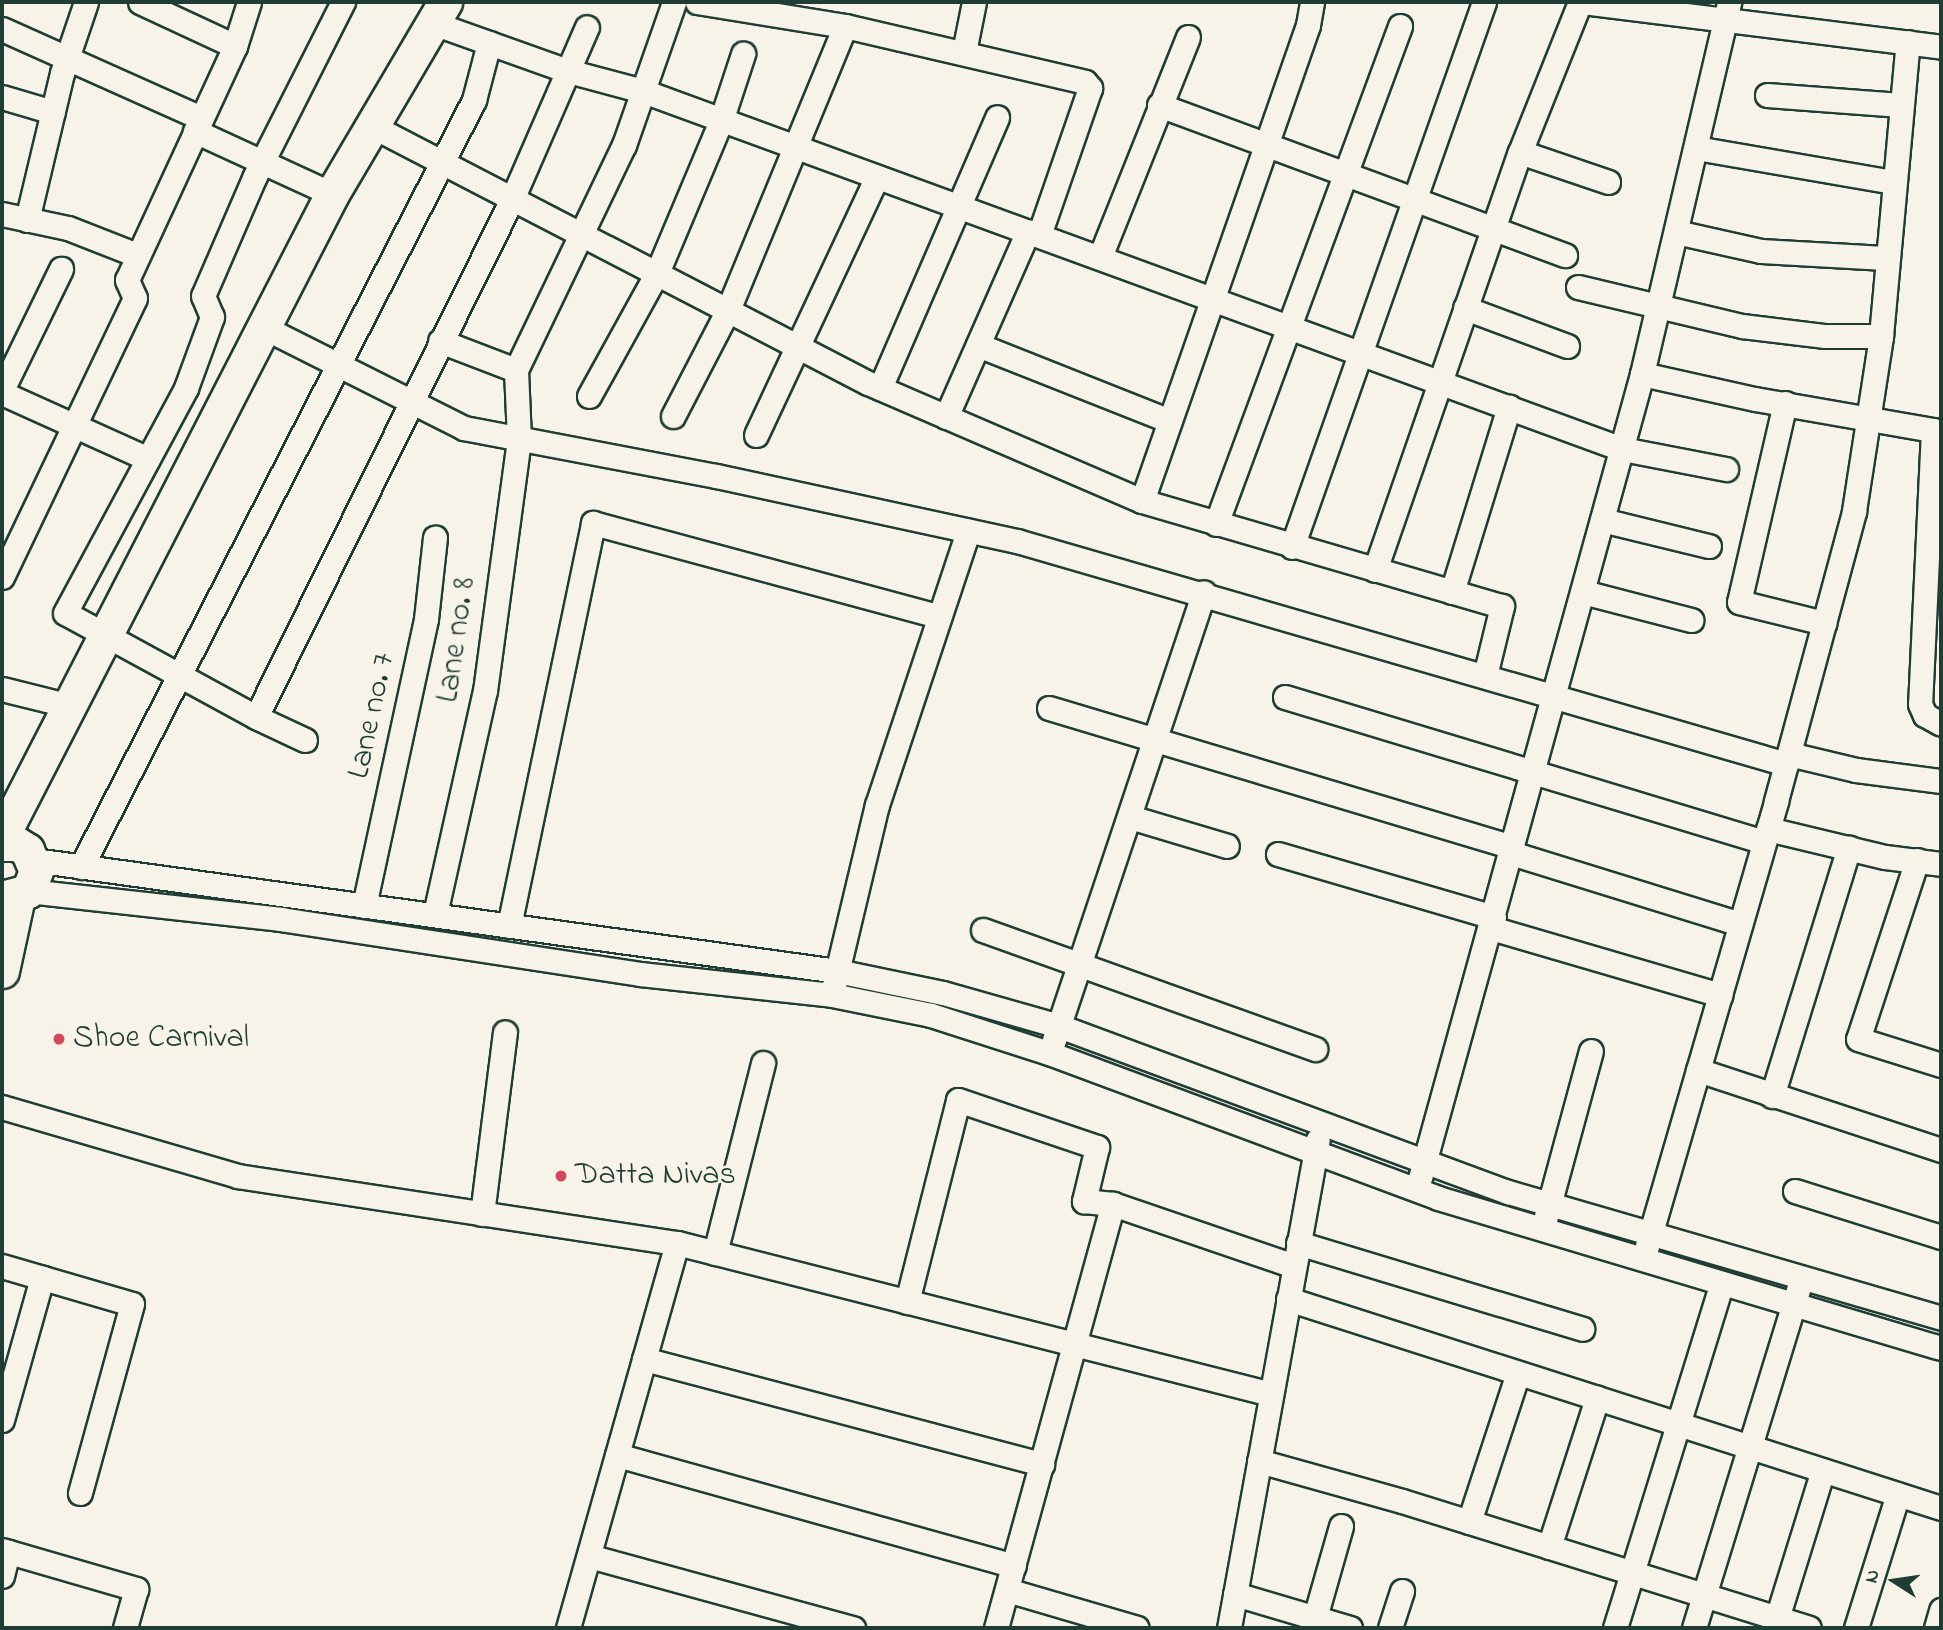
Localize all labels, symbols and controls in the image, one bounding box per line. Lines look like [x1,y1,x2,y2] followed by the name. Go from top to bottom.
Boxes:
[430,575,486,705] street label: Lane no. 8
[341,650,405,782] street label: Lane no. 7
[73,1020,249,1058] place label: Shoe Carnival
[51,1031,67,1047] marker: Shoe Carnival
[575,1157,736,1195] place label: Datta Nivas
[553,1168,569,1184] marker: Datta Nivas
[1859,1546,1929,1616] north arrow
[1858,1567,1888,1586] text: N

